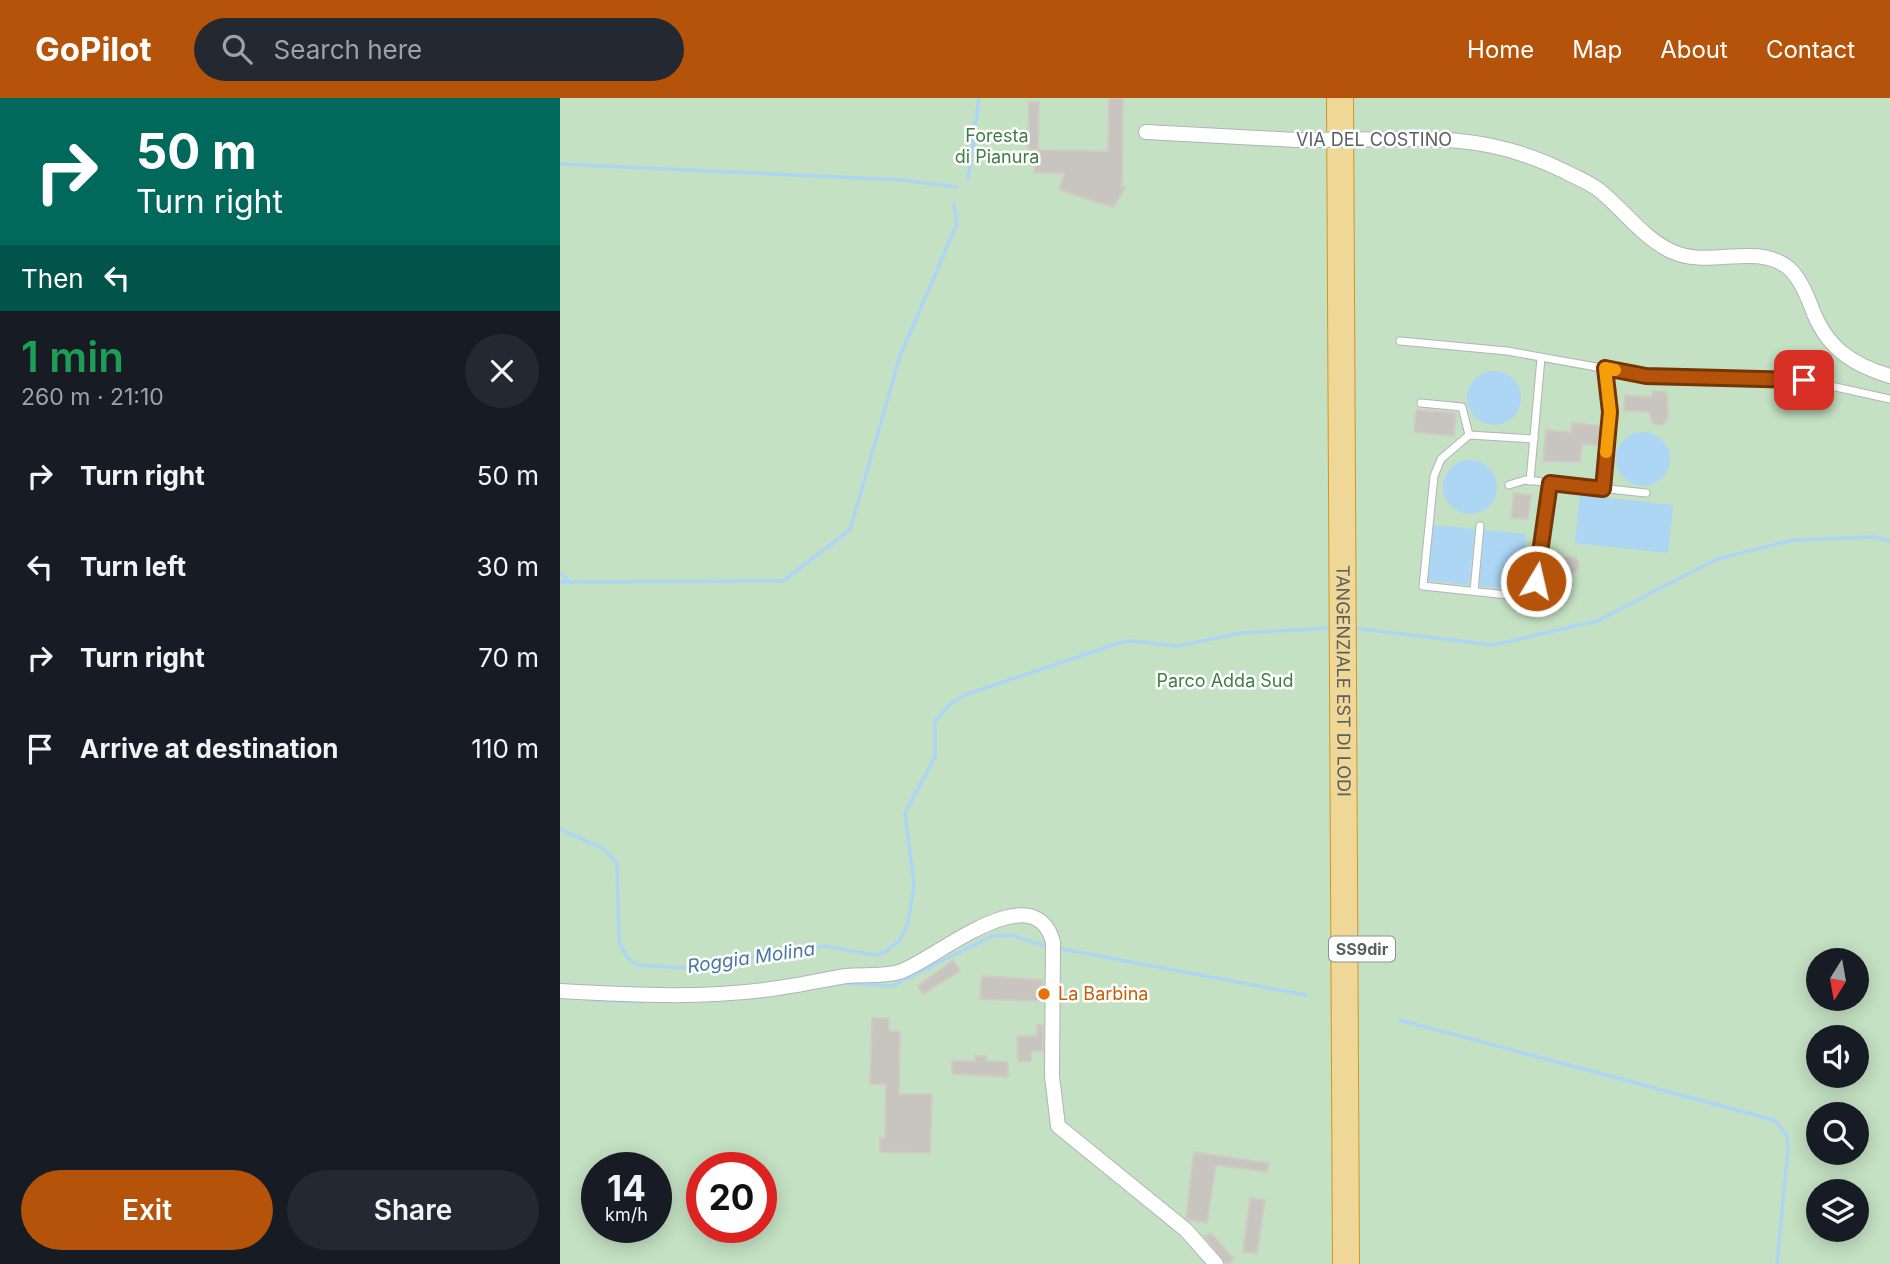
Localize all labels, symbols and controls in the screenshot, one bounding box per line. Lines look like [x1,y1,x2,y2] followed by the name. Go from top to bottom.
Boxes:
[194,18,684,81] search box
[35,29,152,69] text: GoPilot
[218,30,256,68] icon: search
[274,34,422,65] text: Search here
[1467,35,1534,64] text: Home
[1572,35,1622,64] text: Map
[1660,35,1728,64] text: About
[1766,35,1855,64] text: Contact
[136,122,257,181] text: 50 m
[955,125,1039,167] park label: Foresta di Pianura
[21,126,112,217] icon: right
[1296,129,1452,150] street label: VIA DEL COSTINO
[136,182,283,221] text: Turn right
[98,259,136,297] icon: left
[21,263,84,294] text: Then
[21,331,124,382] text: 1 min
[465,334,539,408] button: close
[1774,350,1834,410] pin
[1785,361,1823,399] icon: arrive
[21,383,164,411] text: 260 m · 21:10
[21,457,59,495] icon: right
[80,460,205,491] text: Turn right
[477,460,539,491] text: 50 m
[1499,544,1573,618] position arrow
[21,548,59,586] icon: left
[80,551,186,582] text: Turn left
[476,551,539,582] text: 30 m
[1332,565,1355,797] street label: TANGENZIALE EST DI LODI
[21,639,59,677] icon: right
[80,642,205,673] text: Turn right
[478,642,539,673] text: 70 m
[1156,670,1294,691] park label: Parco Adda Sud
[21,730,59,768] icon: arrive
[80,733,339,764] text: Arrive at destination
[471,733,539,764] text: 110 m
[1329,936,1395,962] road number: SS9dir
[686,937,817,978] water label: Roggia Molina
[1806,948,1869,1012] north arrow
[1806,948,1869,1242] map controls
[1058,983,1148,1004] place label: La Barbina
[1036,986,1052,1002] marker: La Barbina
[1806,1025,1869,1088] button: sound
[1806,1102,1869,1165] button: search
[686,1152,777,1243] speed limit sign: 20
[607,1167,646,1209] text: 14
[21,1170,273,1250] button: Exit
[287,1170,539,1250] button: Share
[1806,1179,1869,1242] button: layers
[605,1204,648,1225] text: km/h

